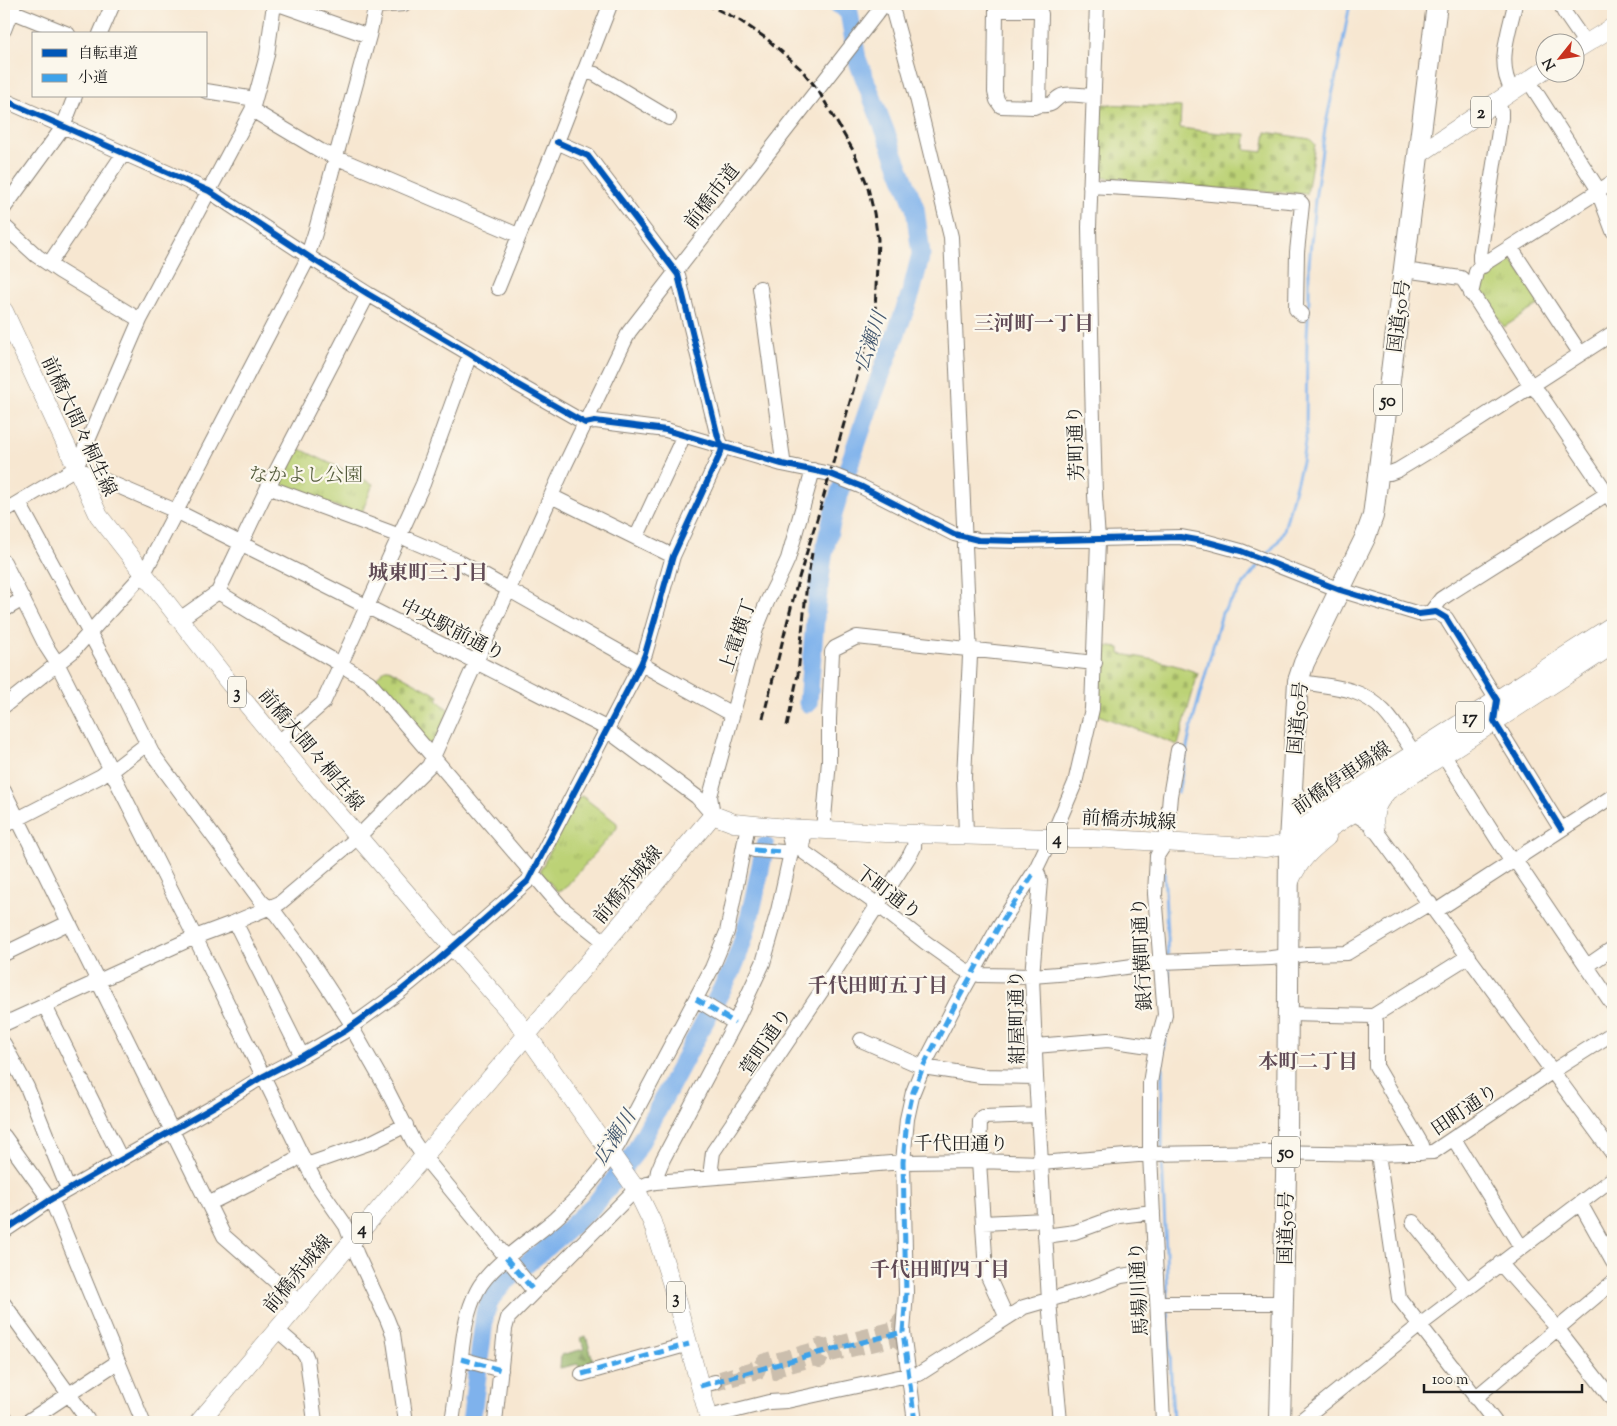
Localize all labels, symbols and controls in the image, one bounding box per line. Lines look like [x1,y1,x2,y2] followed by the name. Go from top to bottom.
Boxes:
[32,32,208,98] legend
[1534,32,1584,82] north arrow
[78,44,138,65] text: 自転車道
[1539,54,1562,73] text: N
[78,68,108,89] text: 小道
[1471,96,1491,128] road number: 2
[679,159,747,236] street label: 前橋市道
[1383,278,1418,354] street label: 国道50号
[849,307,896,375] water label: 広瀬川
[974,311,1094,340] district label: 三河町一丁目
[33,352,122,502] street label: 前橋大間々桐生線
[1374,384,1402,416] road number: 50
[1063,404,1092,481] street label: 芳町通り
[249,463,363,490] park label: なかよし公園
[368,560,488,589] district label: 城東町三丁目
[395,593,509,669] street label: 中央駅前通り
[714,595,765,676] street label: 上電横丁
[228,676,246,708] road number: 3
[1283,680,1316,756] street label: 国道50号
[251,684,369,818] street label: 前橋大間々桐生線
[1456,702,1484,732] road number: 17
[1288,736,1397,822] street label: 前橋停車場線
[1081,806,1177,837] street label: 前橋赤城線
[1047,822,1067,854] road number: 4
[588,841,670,931] street label: 前橋赤城線
[849,860,926,928] street label: 下町通り
[1127,896,1160,1012] street label: 銀行横町通り
[1004,969,1033,1065] street label: 紺屋町通り
[808,973,948,1002] district label: 千代田町五丁目
[735,1003,800,1081] street label: 萱町通り
[1258,1049,1358,1078] district label: 本町二丁目
[1426,1079,1504,1144] street label: 田町通り
[588,1104,646,1171] water label: 広瀬川
[913,1132,1009,1159] street label: 千代田通り
[1272,1136,1300,1168] road number: 50
[1273,1191,1302,1265] street label: 国道50号
[352,1212,372,1244] road number: 4
[258,1230,340,1320] street label: 前橋赤城線
[1125,1241,1156,1337] street label: 馬場川通り
[870,1257,1010,1286] district label: 千代田町四丁目
[667,1281,685,1312] road number: 3
[1424,1361,1582,1393] scale bar
[1432,1370,1469,1391] text: 100 m

